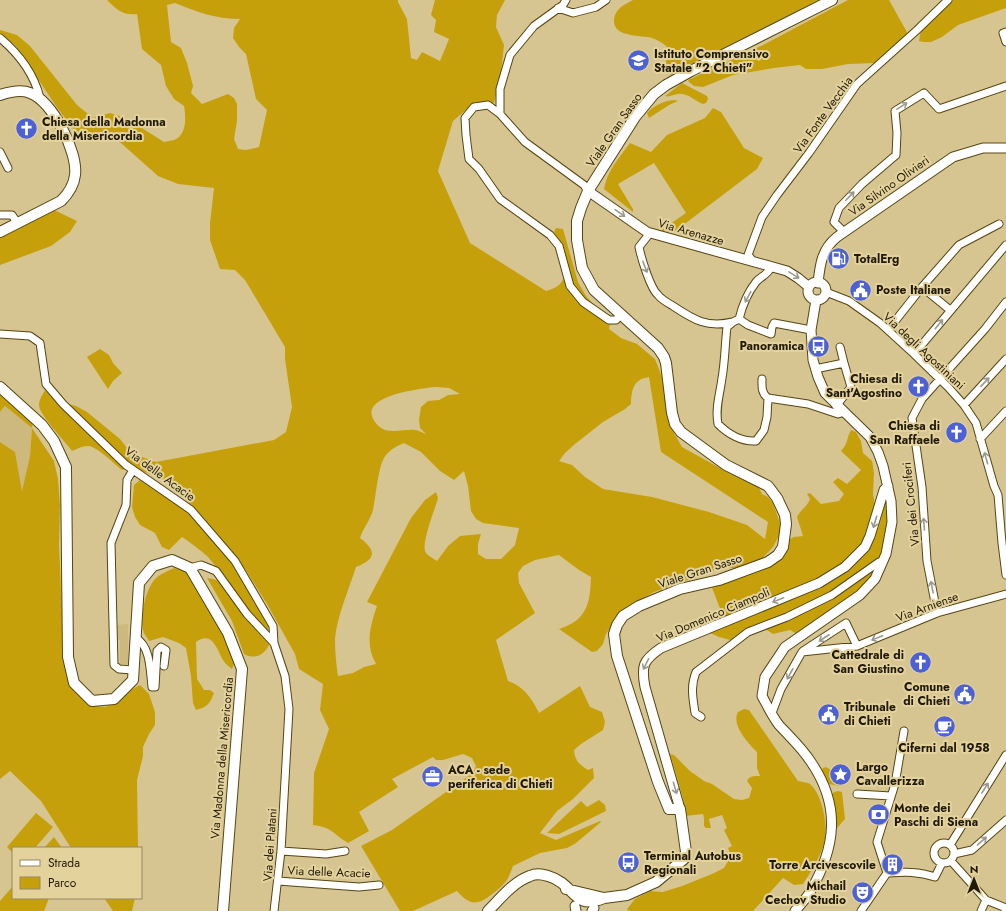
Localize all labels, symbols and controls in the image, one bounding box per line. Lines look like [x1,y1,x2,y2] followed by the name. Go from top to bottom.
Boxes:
[654,45,769,77] place label: Istituto Comprensivo Statale "2 Chieti"
[626,48,652,74] school or university icon: Istituto Comprensivo Statale "2 Chieti"
[789,73,857,157] street label: Via Fonte Vecchia
[582,89,647,171] street label: Viale Gran Sasso
[896,102,908,110] one-way arrow
[42,113,166,145] place label: Chiesa della Madonna della Misericordia
[14,116,40,142] church icon: Chiesa della Madonna della Misericordia
[845,151,933,221] street label: Via Silvino Olivieri
[845,191,855,201] one-way arrow
[614,209,625,217] one-way arrow
[656,214,726,250] street label: Via Arenazze
[825,246,851,272] fuel station icon: TotalErg
[854,250,899,268] place label: TotalErg
[641,261,649,273] one-way arrow
[788,272,800,280] one-way arrow
[847,277,873,303] public building icon: Poste Italiane
[876,281,951,299] place label: Poste Italiane
[744,291,751,303] one-way arrow
[879,308,969,394] street label: Via degli Agostiniani
[935,318,944,329] one-way arrow
[806,333,832,359] bus stop icon: Panoramica
[739,337,804,355] place label: Panoramica
[826,370,902,402] place label: Chiesa di Sant'Agostino
[905,373,931,399] church icon: Chiesa di Sant'Agostino
[980,377,990,387] one-way arrow
[870,417,940,449] place label: Chiesa di San Raffaele
[943,420,969,446] church icon: Chiesa di San Raffaele
[121,442,199,506] street label: Via delle Acacie
[982,452,989,465] one-way arrow
[898,461,924,547] street label: Via dei Crociferi
[871,515,878,528] one-way arrow
[921,518,928,531] one-way arrow
[656,549,745,593] street label: Viale Gran Sasso
[928,581,936,594] one-way arrow
[653,583,773,647] street label: Via Domenico Ciampoli
[893,587,961,627] street label: Via Arniense
[773,597,785,604] one-way arrow
[818,634,830,642] one-way arrow
[871,634,883,642] one-way arrow
[831,646,904,678] place label: Cattedrale di San Giustino
[907,649,933,675] church icon: Cattedrale di San Giustino
[642,658,649,670] one-way arrow
[785,667,793,679] one-way arrow
[206,676,238,840] street label: Via Madonna della Misericordia
[903,678,950,710] place label: Comune di Chieti
[952,681,978,707] public building icon: Comune di Chieti
[844,698,896,730] place label: Tribunale di Chieti
[815,701,841,727] public building icon: Tribunale di Chieti
[931,714,957,740] cafe icon: Ciferni dal 1958
[898,739,990,757] place label: Ciferni dal 1958
[856,758,925,790] place label: Largo Cavallerizza
[447,761,553,793] place label: ACA - sede periferica di Chieti
[827,761,853,787] place icon: Largo Cavallerizza
[420,764,446,790] office icon: ACA - sede periferica di Chieti
[671,782,679,795] one-way arrow
[981,783,989,794] one-way arrow
[894,799,978,831] place label: Monte dei Paschi di Siena
[866,802,892,828] bank icon: Monte dei Paschi di Siena
[258,808,282,882] street label: Via dei Platani
[977,836,987,845] one-way arrow
[12,847,142,899] legend
[644,847,741,879] place label: Terminal Autobus Regionali
[615,850,641,876] bus stop icon: Terminal Autobus Regionali
[879,852,905,878] building icon: Torre Arcivescovile
[48,854,80,872] text: Strada
[769,856,876,874] place label: Torre Arcivescovile
[954,859,994,899] north arrow
[970,861,978,877] text: N
[287,862,371,882] street label: Via delle Acacie
[48,874,77,892] text: Parco
[765,877,846,909] place label: Michail Cechov Studio
[849,880,875,906] theatre icon: Michail Cechov Studio

